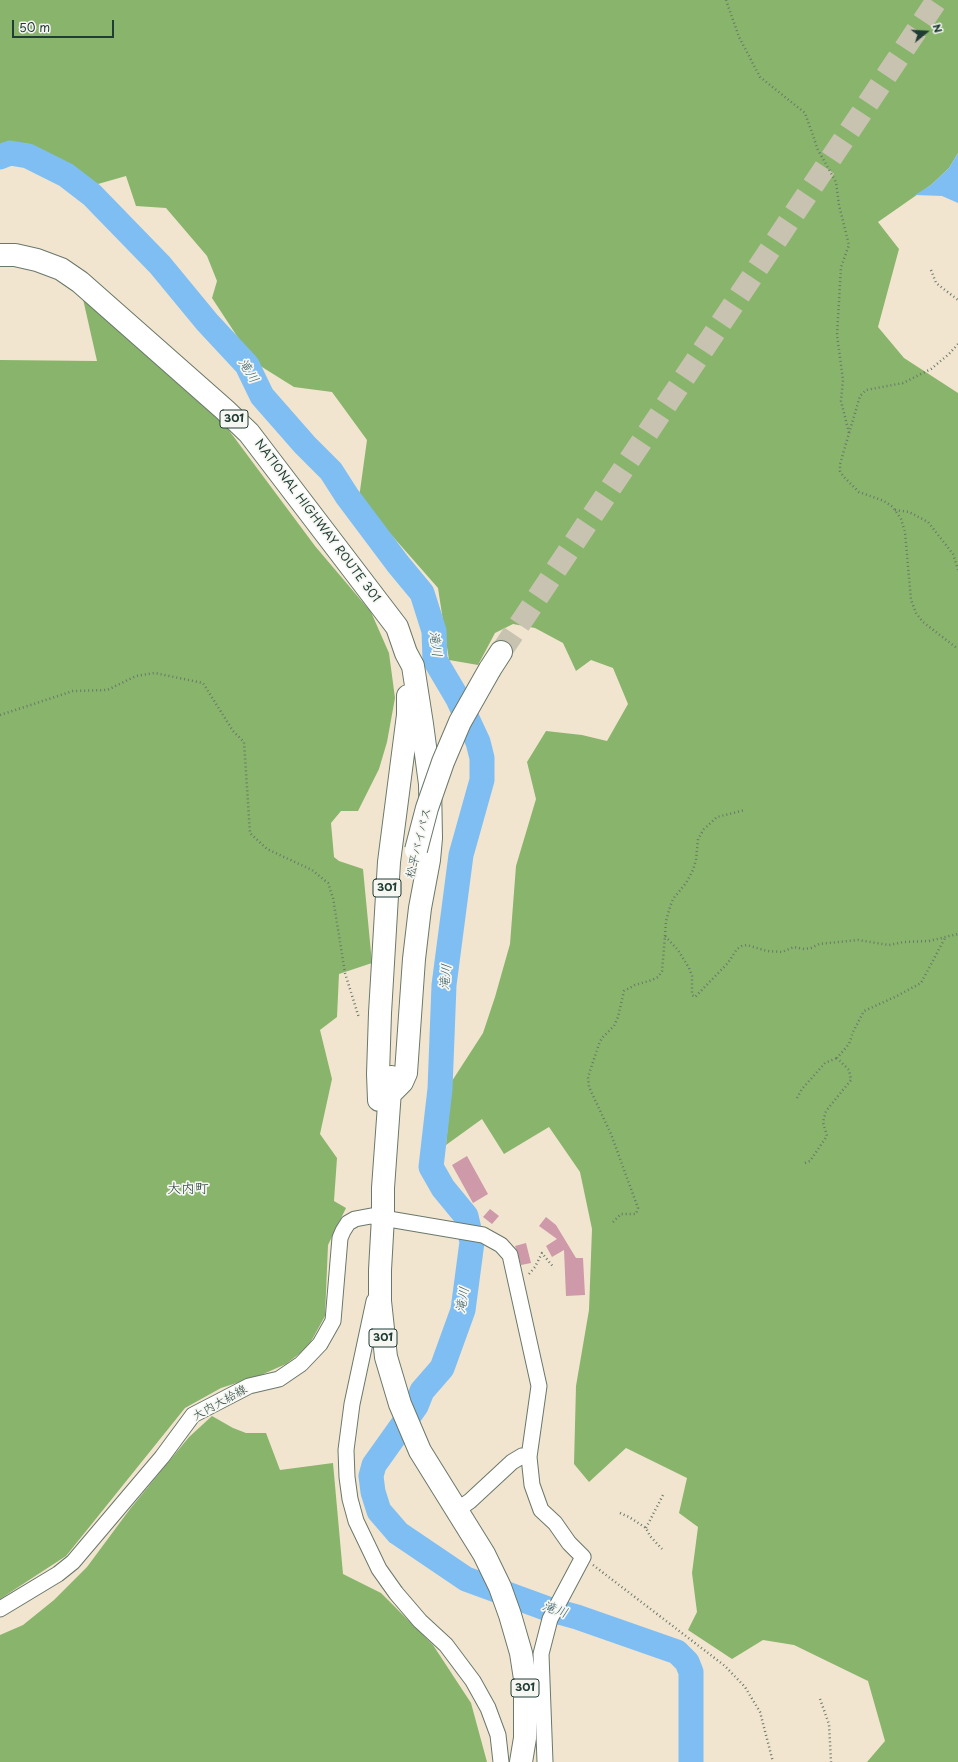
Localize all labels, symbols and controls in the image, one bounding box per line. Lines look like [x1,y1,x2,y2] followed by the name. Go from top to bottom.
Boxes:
[14,12,116,38] scale bar
[906,12,946,52] north arrow
[19,18,50,36] text: 50 m
[928,21,947,35] text: N
[234,356,262,386] water label: 滝川
[220,410,248,428] road number: 301
[251,437,383,605] street label: NATIONAL HIGHWAY ROUTE 301
[426,630,444,658] water label: 滝川
[403,806,435,880] street label: 松平バイパス
[373,879,401,897] road number: 301
[437,963,455,991] water label: 滝川
[167,1181,209,1197] district label: 大内町
[453,1286,473,1314] water label: 滝川
[369,1329,397,1347] road number: 301
[190,1382,250,1424] street label: 大内大給線
[540,1598,570,1622] water label: 滝川
[511,1679,539,1697] road number: 301

